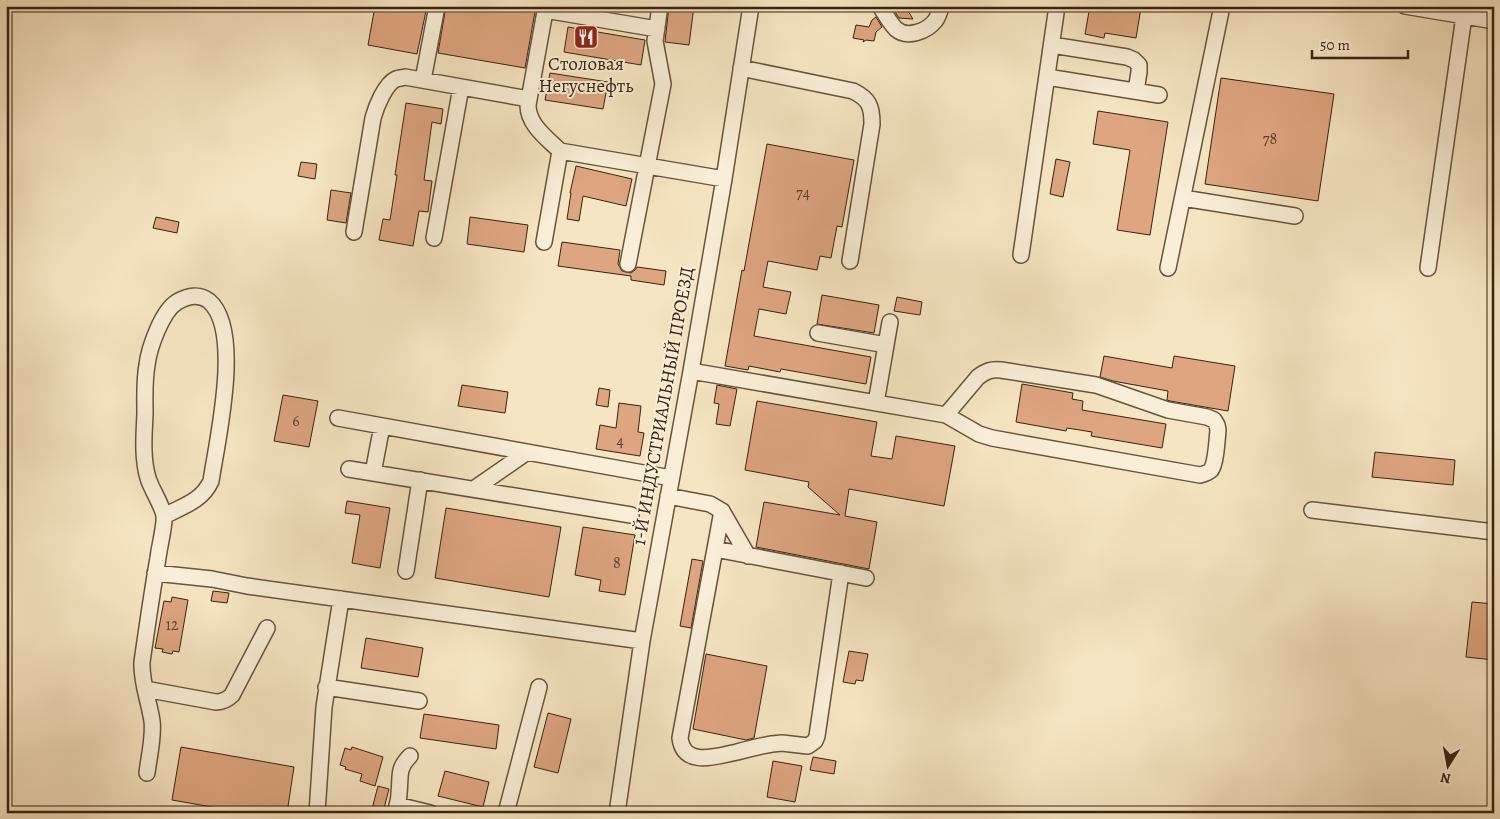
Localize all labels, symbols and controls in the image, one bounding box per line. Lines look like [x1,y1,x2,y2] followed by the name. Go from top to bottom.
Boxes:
[573,24,599,50] restaurant icon: Столовая Негуснефть
[1312,28,1409,60] scale bar
[1320,35,1350,55] text: 50 m
[538,51,634,99] place label: Столовая Негуснефть
[1263,128,1277,150] house number: 78
[796,182,810,204] house number: 74
[626,265,700,547] street label: 1-Й ИНДУСТРИАЛЬНЫЙ ПРОЕЗД
[292,410,300,432] house number: 6
[616,430,624,452] house number: 4
[613,552,621,574] house number: 8
[165,614,179,636] house number: 12
[1422,742,1472,792] north arrow
[1439,768,1452,789] text: N

